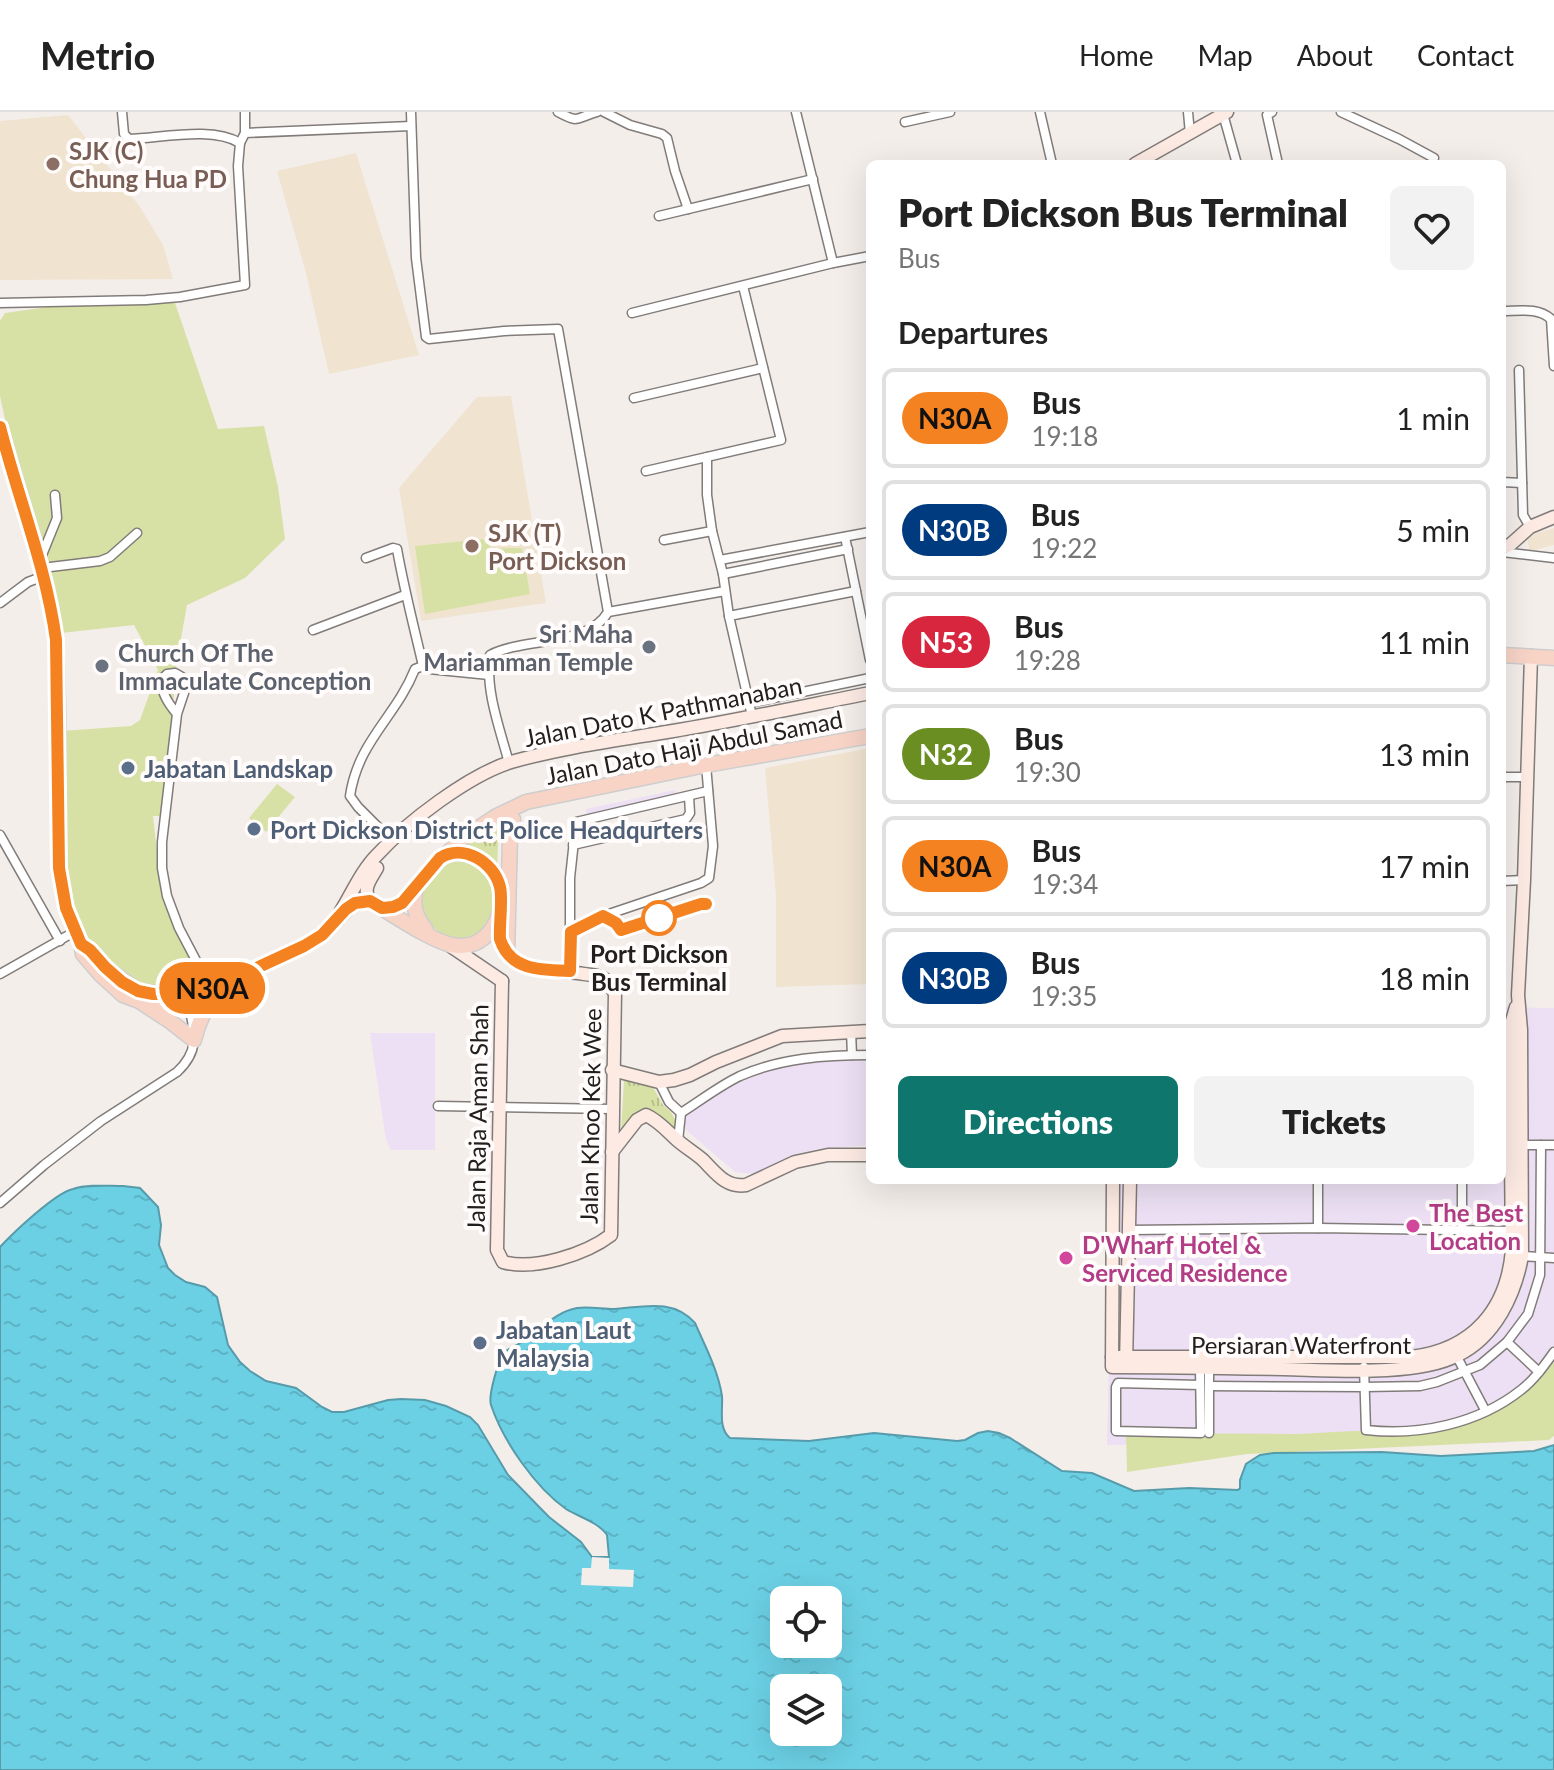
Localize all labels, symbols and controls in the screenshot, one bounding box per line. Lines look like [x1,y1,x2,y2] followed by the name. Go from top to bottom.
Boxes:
[40,32,155,78] text: Metrio
[1079,38,1154,72] text: Home
[1198,38,1253,72] text: Map
[1297,38,1373,72] text: About
[1417,38,1514,72] text: Contact
[69,136,227,193] place label: SJK (C) Chung Hua PD
[44,155,62,173] marker: SJK (C) Chung Hua PD
[1390,186,1474,270] button: heart
[898,189,1348,235] text: Port Dickson Bus Terminal
[898,242,940,274] text: Bus
[898,314,1048,350] text: Departures
[1032,384,1081,420] text: Bus
[1396,400,1470,436] text: 1 min
[918,401,992,435] text: N30A
[1032,420,1098,452] text: 19:18
[1031,496,1080,532] text: Bus
[1396,512,1470,548] text: 5 min
[918,513,991,547] text: N30B
[488,518,626,575] place label: SJK (T) Port Dickson
[1031,532,1097,564] text: 19:22
[463,537,481,555] marker: SJK (T) Port Dickson
[1014,608,1064,644] text: Bus
[423,619,633,676] place label: Sri Maha Mariamman Temple
[1379,624,1470,660] text: 11 min
[919,625,973,659] text: N53
[118,638,371,695] place label: Church Of The Immaculate Conception
[640,638,658,656] marker: Sri Maha Mariamman Temple
[1014,644,1081,676] text: 19:28
[93,657,111,675] marker: Church Of The Immaculate Conception
[522,670,804,752] street label: Jalan Dato K Pathmanaban
[543,704,845,790] street label: Jalan Dato Haji Abdul Samad
[1014,720,1064,756] text: Bus
[1379,736,1470,772] text: 13 min
[919,737,973,771] text: N32
[144,754,333,783] place label: Jabatan Landskap
[1014,756,1081,788] text: 19:30
[119,759,137,777] marker: Jabatan Landskap
[270,815,703,844] place label: Port Dickson District Police Headqurters
[245,820,263,838] marker: Port Dickson District Police Headqurters
[1032,832,1081,868] text: Bus
[1379,848,1470,884] text: 17 min
[918,849,992,883] text: N30A
[1032,868,1098,900] text: 19:34
[642,901,676,935] marker: Port Dickson Bus Terminal
[590,939,728,996] place label: Port Dickson Bus Terminal
[1031,944,1080,980] text: Bus
[1379,960,1470,996] text: 18 min
[918,961,991,995] text: N30B
[156,962,268,1014] line badge: N30A
[175,971,249,1005] text: N30A
[1031,980,1097,1012] text: 19:35
[461,1004,493,1232] street label: Jalan Raja Aman Shah
[574,1008,606,1224] street label: Jalan Khoo Kek Wee
[898,1076,1178,1168] button: Directions
[1194,1076,1474,1168] button: Tickets
[1429,1198,1523,1255] place label: The Best Location
[1404,1217,1422,1235] marker: The Best Location
[1082,1230,1288,1287] place label: D'Wharf Hotel & Serviced Residence
[1057,1249,1075,1267] marker: D'Wharf Hotel & Serviced Residence
[496,1315,631,1372] place label: Jabatan Laut Malaysia
[1191,1330,1411,1359] street label: Persiaran Waterfront
[471,1334,489,1352] marker: Jabatan Laut Malaysia
[770,1586,842,1746] map controls
[770,1586,842,1658] button: locate
[770,1674,842,1746] button: layers

